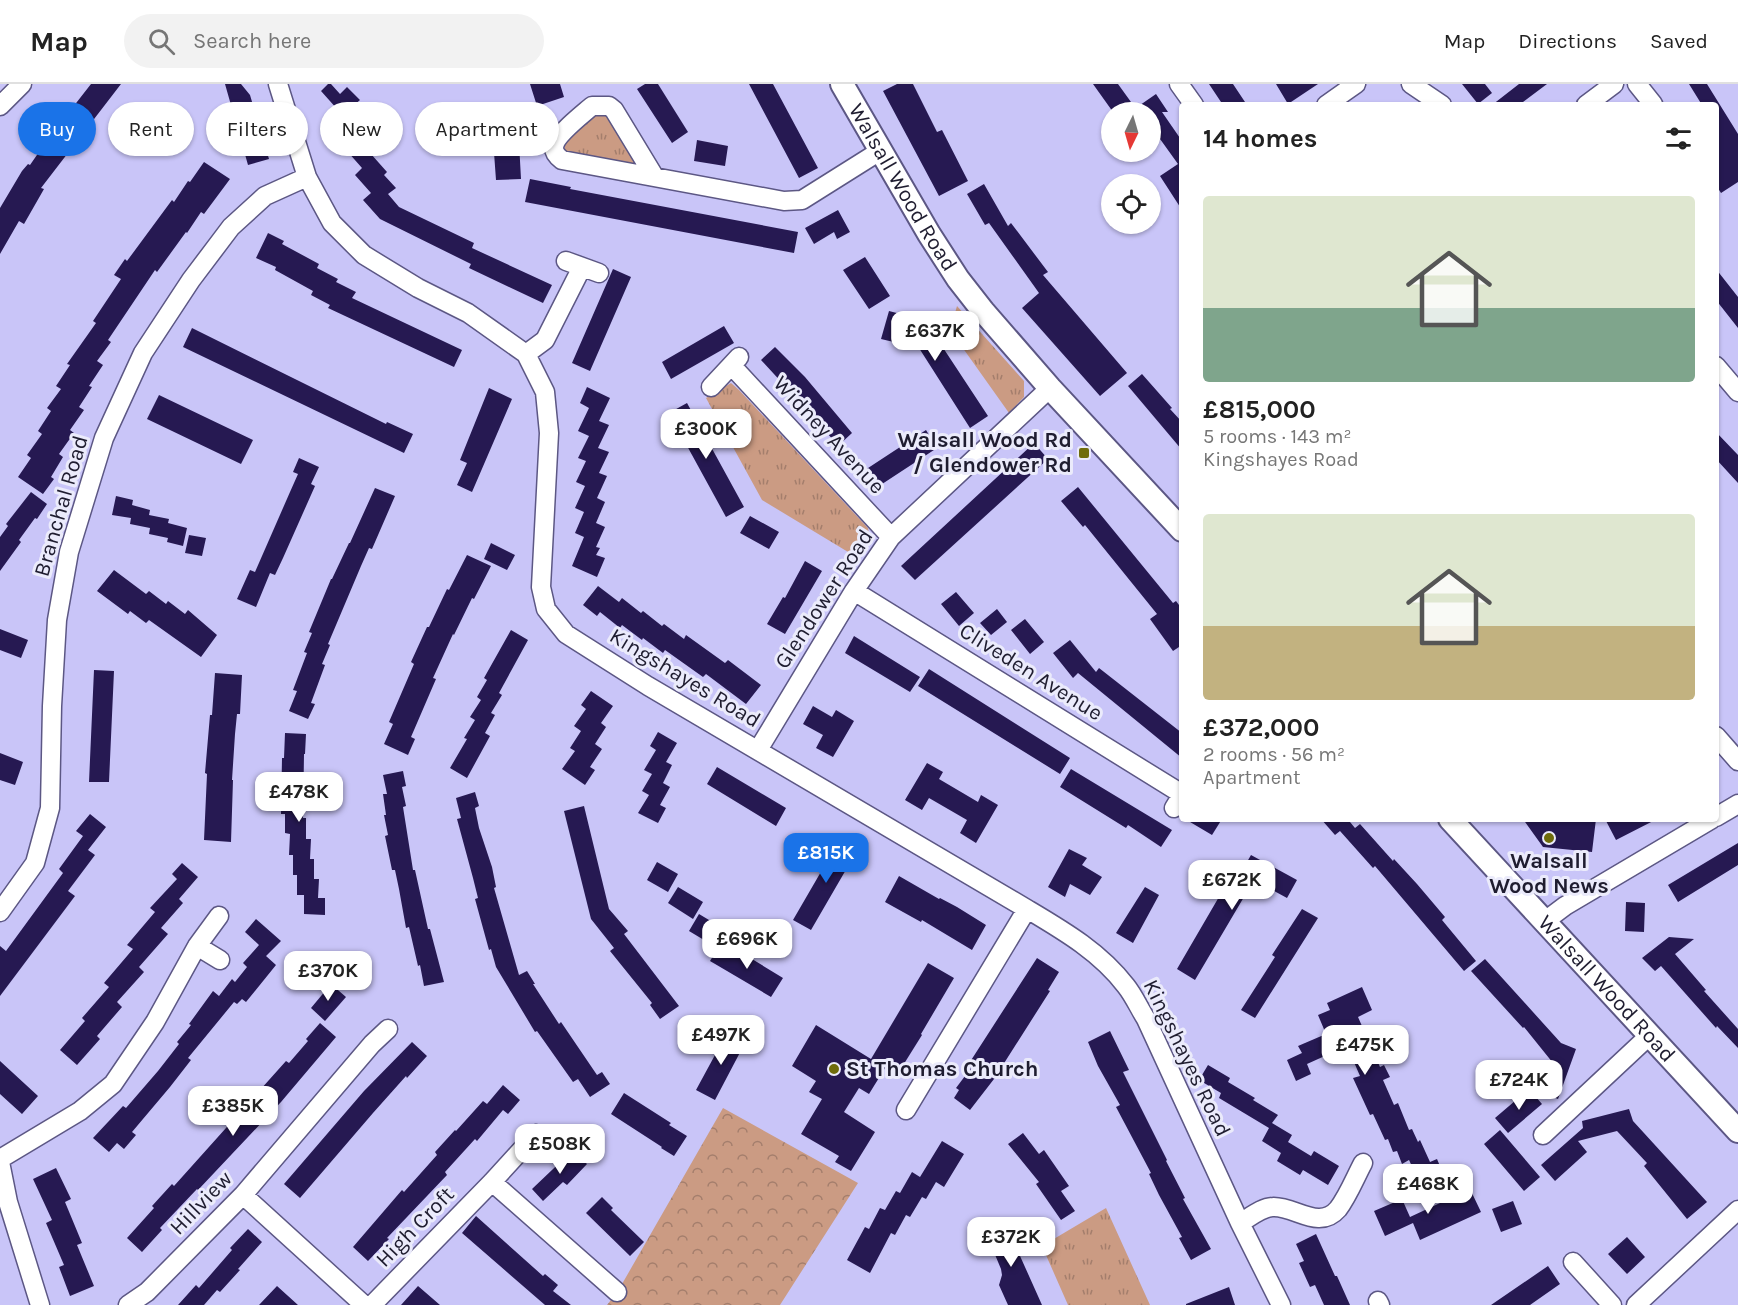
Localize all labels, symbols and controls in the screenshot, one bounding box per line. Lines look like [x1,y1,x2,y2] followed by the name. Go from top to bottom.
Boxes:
[124,14,544,68] search box
[30,25,88,58] text: Map
[145,25,178,58] icon: search
[193,28,311,54] text: Search here
[1444,29,1485,53] text: Map
[1518,29,1617,53] text: Directions
[1650,29,1708,53] text: Saved
[843,99,963,276] street label: Walsall Wood Road
[18,102,96,156] chip: Buy
[108,102,194,156] chip: Rent
[206,102,308,156] chip: Filters
[320,102,403,156] chip: New
[415,102,559,156] chip: Apartment
[1101,102,1161,162] north arrow
[1101,102,1161,234] map controls
[1662,122,1695,155] icon: filters
[1203,123,1317,154] text: 14 homes
[1101,174,1161,234] button: locate
[1395,235,1503,343] icon: home
[893,311,977,362] pin: £637K
[905,319,965,342] text: £637K
[768,371,890,499] street label: Widney Avenue
[1203,394,1316,425] text: £815,000
[664,409,748,460] pin: £300K
[675,417,737,440] text: £300K
[1203,425,1352,448] text: 5 rooms · 143 m²
[897,427,1072,478] place label: Walsall Wood Rd / Glendower Rd
[28,432,94,580] street label: Branchal Road
[1077,446,1091,460] marker: Walsall Wood Rd / Glendower Rd
[1203,448,1359,471] text: Kingshayes Road
[769,524,879,674] street label: Glendower Road
[1395,553,1503,661] icon: home
[955,618,1107,726] street label: Cliveden Avenue
[605,623,765,733] street label: Kingshayes Road
[1203,712,1319,743] text: £372,000
[1203,743,1345,766] text: 2 rooms · 56 m²
[1203,766,1301,789] text: Apartment
[257,772,341,823] pin: £478K
[269,780,329,803] text: £478K
[1542,831,1556,845] marker: Walsall Wood News
[784,833,868,884] pin: £815K
[798,841,854,864] text: £815K
[1489,848,1609,899] place label: Walsall Wood News
[1190,860,1274,911] pin: £672K
[1202,868,1262,891] text: £672K
[1533,910,1681,1068] street label: Walsall Wood Road
[705,919,789,970] pin: £696K
[716,927,778,950] text: £696K
[286,951,370,1002] pin: £370K
[298,959,358,982] text: £370K
[1138,975,1236,1141] street label: Kingshayes Road
[679,1015,763,1066] pin: £497K
[691,1023,751,1046] text: £497K
[1323,1025,1407,1076] pin: £475K
[1336,1033,1394,1056] text: £475K
[846,1056,1038,1082] place label: St Thomas Church
[1477,1060,1561,1111] pin: £724K
[827,1062,841,1076] marker: St Thomas Church
[1489,1068,1549,1091] text: £724K
[191,1086,275,1137] pin: £385K
[202,1094,264,1117] text: £385K
[518,1124,602,1175] pin: £508K
[529,1132,591,1155] text: £508K
[1386,1164,1470,1215] pin: £468K
[164,1166,238,1240] street label: Hillview
[1397,1172,1459,1195] text: £468K
[370,1181,460,1273] street label: High Croft
[969,1217,1053,1268] pin: £372K
[981,1225,1041,1248] text: £372K

